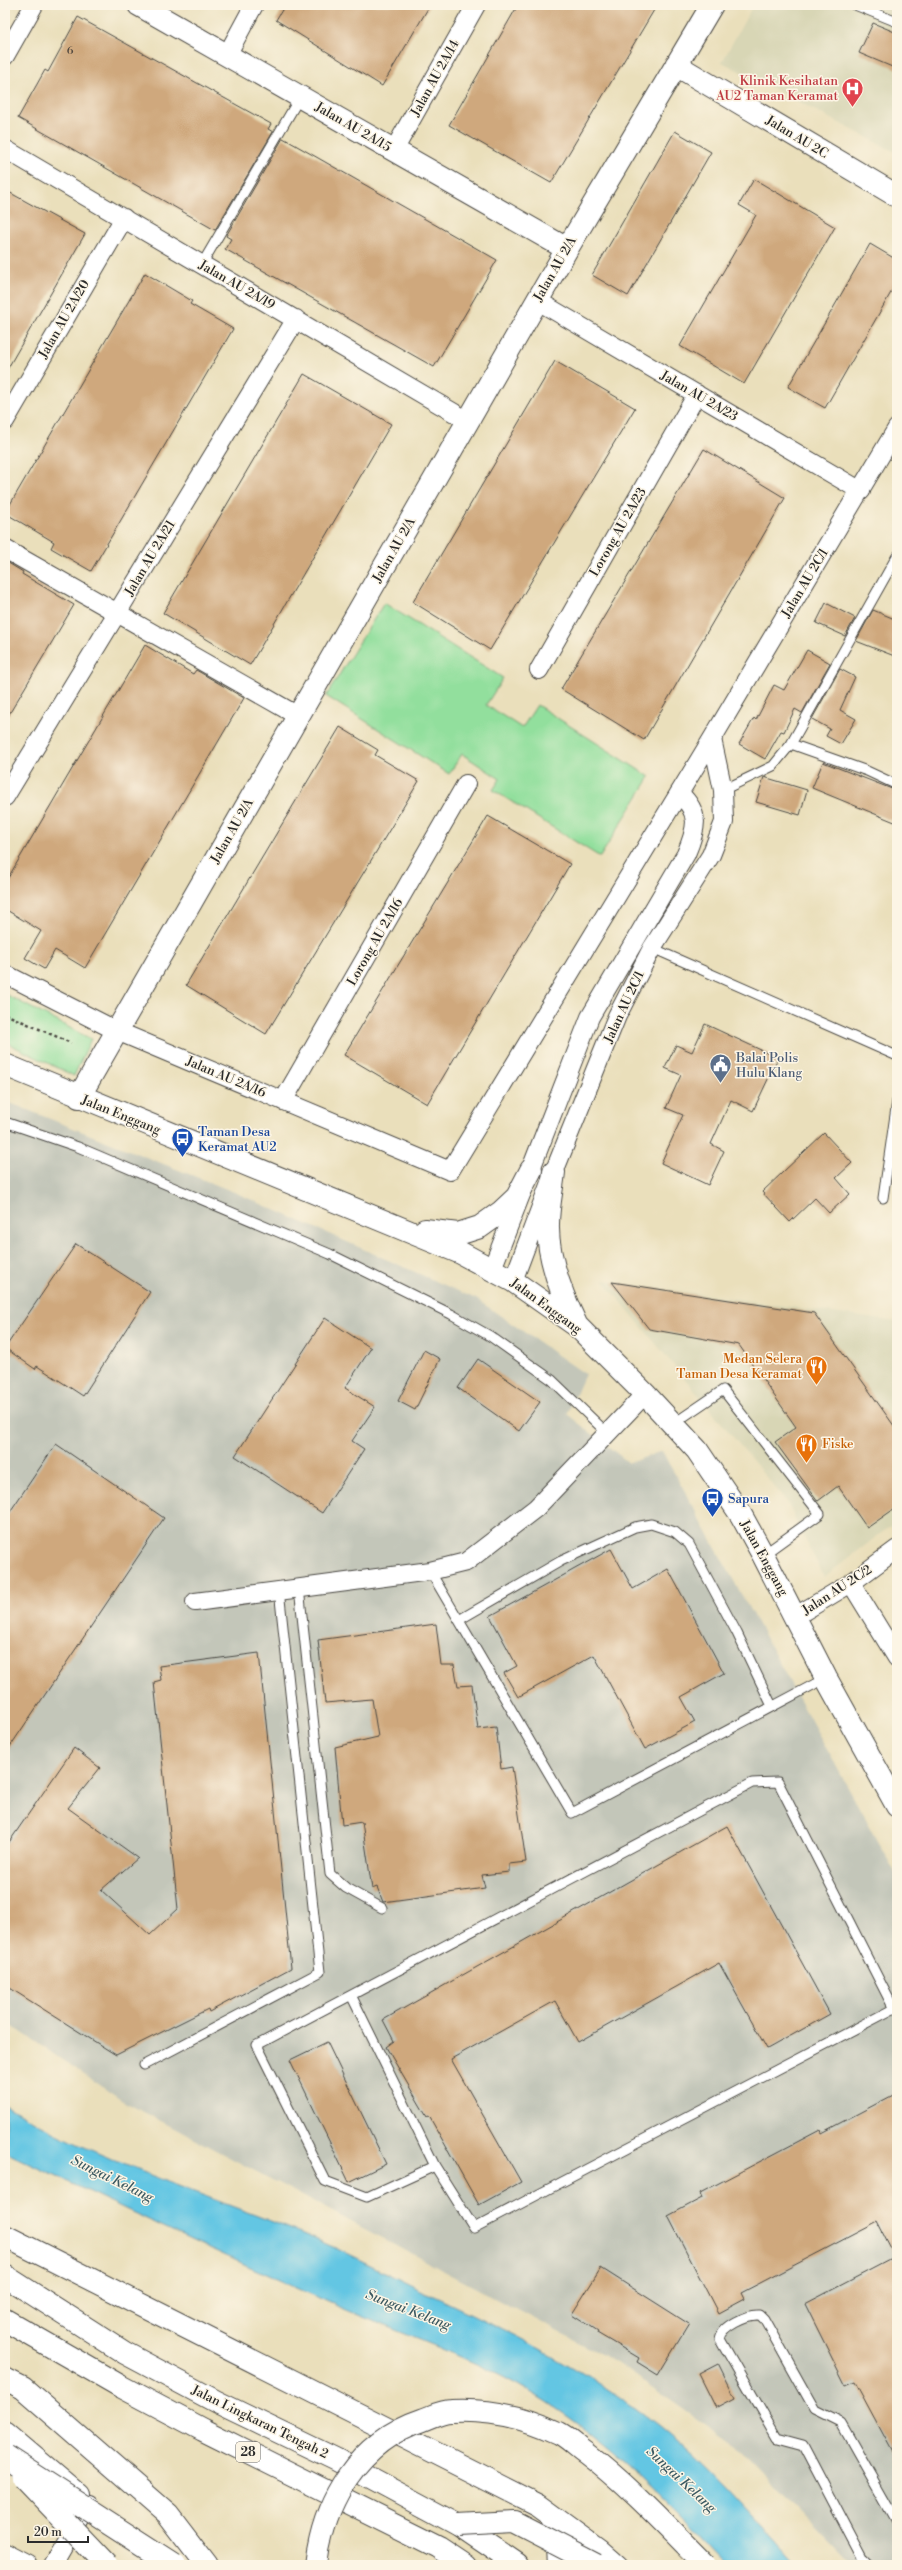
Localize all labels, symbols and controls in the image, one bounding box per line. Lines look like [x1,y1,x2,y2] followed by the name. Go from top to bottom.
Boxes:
[407,37,463,120] street label: Jalan AU 2A/14
[67,44,74,58] house number: 6
[715,73,838,104] place label: Klinik Kesihatan AU2 Taman Keramat
[840,75,866,108] hospital icon: Klinik Kesihatan AU2 Taman Keramat
[311,98,394,155] street label: Jalan AU 2A/15
[762,112,831,162] street label: Jalan AU 2C
[529,233,581,305] street label: Jalan AU 2/A
[195,256,278,313] street label: Jalan AU 2A/19
[34,276,93,362] street label: Jalan AU 2A/20
[657,367,741,425] street label: Jalan AU 2A/23
[586,485,650,579] street label: Lorong AU 2A/23
[368,514,420,586] street label: Jalan AU 2/A
[121,517,179,600] street label: Jalan AU 2A/21
[778,545,832,621] street label: Jalan AU 2C/1
[206,795,258,867] street label: Jalan AU 2/A
[344,895,407,989] street label: Lorong AU 2A/16
[600,968,648,1047] street label: Jalan AU 2C/1
[735,1050,802,1081] place label: Balai Polis Hulu Klang
[708,1052,734,1085] public building icon: Balai Polis Hulu Klang
[183,1053,268,1101] street label: Jalan AU 2A/16
[78,1091,163,1138] street label: Jalan Enggang
[198,1124,277,1155] place label: Taman Desa Keramat AU2
[170,1126,196,1159] bus stop icon: Taman Desa Keramat AU2
[506,1274,585,1337] street label: Jalan Enggang
[676,1351,802,1382] place label: Medan Selera Taman Desa Keramat
[804,1353,830,1386] restaurant icon: Medan Selera Taman Desa Keramat
[794,1431,820,1464] restaurant icon: Fiske
[822,1436,854,1452] place label: Fiske
[699,1486,725,1519] bus stop icon: Sapura
[728,1491,770,1507] place label: Sapura
[736,1516,792,1599] street label: Jalan Enggang
[798,1562,875,1619] street label: Jalan AU 2C/2
[68,2151,157,2207] water label: Sungai Kelang
[363,2286,454,2335] water label: Sungai Kelang
[188,2381,331,2462] street label: Jalan Lingkaran Tengah 2
[236,2442,260,2462] road number: 28
[642,2443,721,2518] water label: Sungai Kelang
[28,2518,88,2544] scale bar
[34,2525,62,2540] text: 20 m

